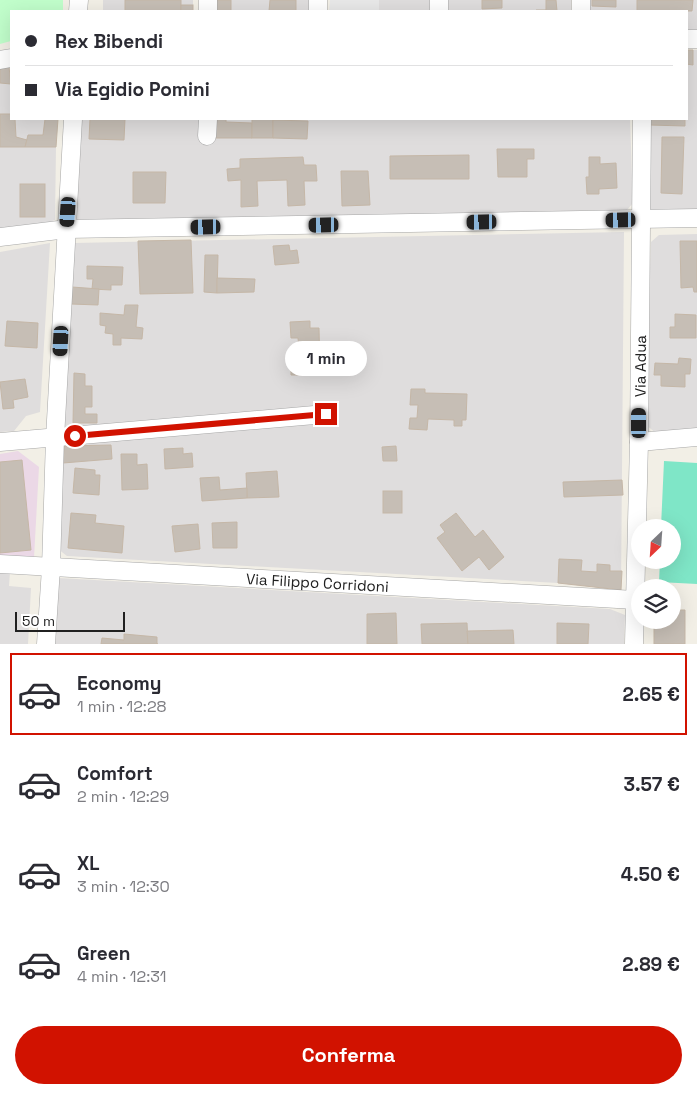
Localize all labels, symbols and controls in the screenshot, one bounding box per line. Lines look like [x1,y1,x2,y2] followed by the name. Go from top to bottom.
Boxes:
[55,29,163,54] text: Rex Bibendi
[55,77,210,102] text: Via Egidio Pomini
[59,197,76,227] car
[605,212,636,228] car
[466,214,497,230] car
[308,217,339,233] car
[190,219,221,235] car
[52,326,69,356] car
[630,335,649,397] street label: Via Adua
[285,342,367,376] callout: 1 min
[306,348,346,369] text: 1 min
[315,403,337,425] route end
[631,408,646,438] car
[64,425,86,447] route start
[631,519,681,569] north arrow
[631,519,681,629] map controls
[246,568,389,596] street label: Via Filippo Corridoni
[631,579,681,629] button: layers
[15,609,125,632] scale bar
[22,612,55,630] text: 50 m
[77,671,161,696] text: Economy
[17,672,62,717] icon: car
[622,682,680,707] text: 2.65 €
[77,696,167,717] text: 1 min · 12:28
[77,761,153,786] text: Comfort
[17,762,62,807] icon: car
[623,772,680,797] text: 3.57 €
[77,786,169,807] text: 2 min · 12:29
[77,851,100,876] text: XL
[17,852,62,897] icon: car
[621,862,680,887] text: 4.50 €
[77,876,170,897] text: 3 min · 12:30
[77,941,130,966] text: Green
[17,942,62,987] icon: car
[622,952,680,977] text: 2.89 €
[77,966,166,987] text: 4 min · 12:31
[15,1026,682,1084] button: Conferma

